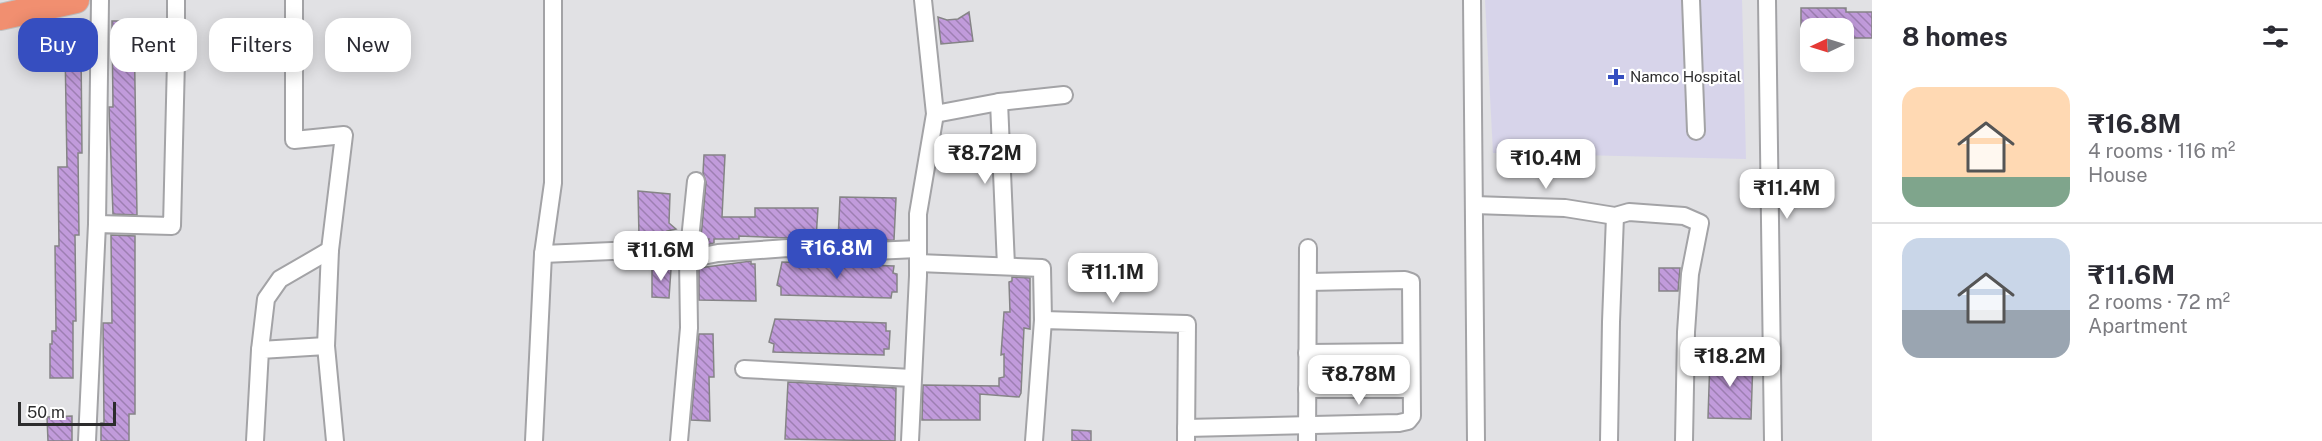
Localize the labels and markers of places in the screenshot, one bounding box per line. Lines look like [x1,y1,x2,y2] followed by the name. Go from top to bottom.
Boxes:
[1607,68,1625,86] marker: Namco Hospital
[1630,68,1741,85] place label: Namco Hospital
[936,134,1034,185] pin: ₹8.72M
[1497,139,1595,190] pin: ₹10.4M
[1738,169,1836,220] pin: ₹11.4M
[788,229,886,280] pin: ₹16.8M
[612,231,710,282] pin: ₹11.6M
[1064,253,1162,304] pin: ₹11.1M
[1681,337,1779,388] pin: ₹18.2M
[1310,355,1408,406] pin: ₹8.78M

